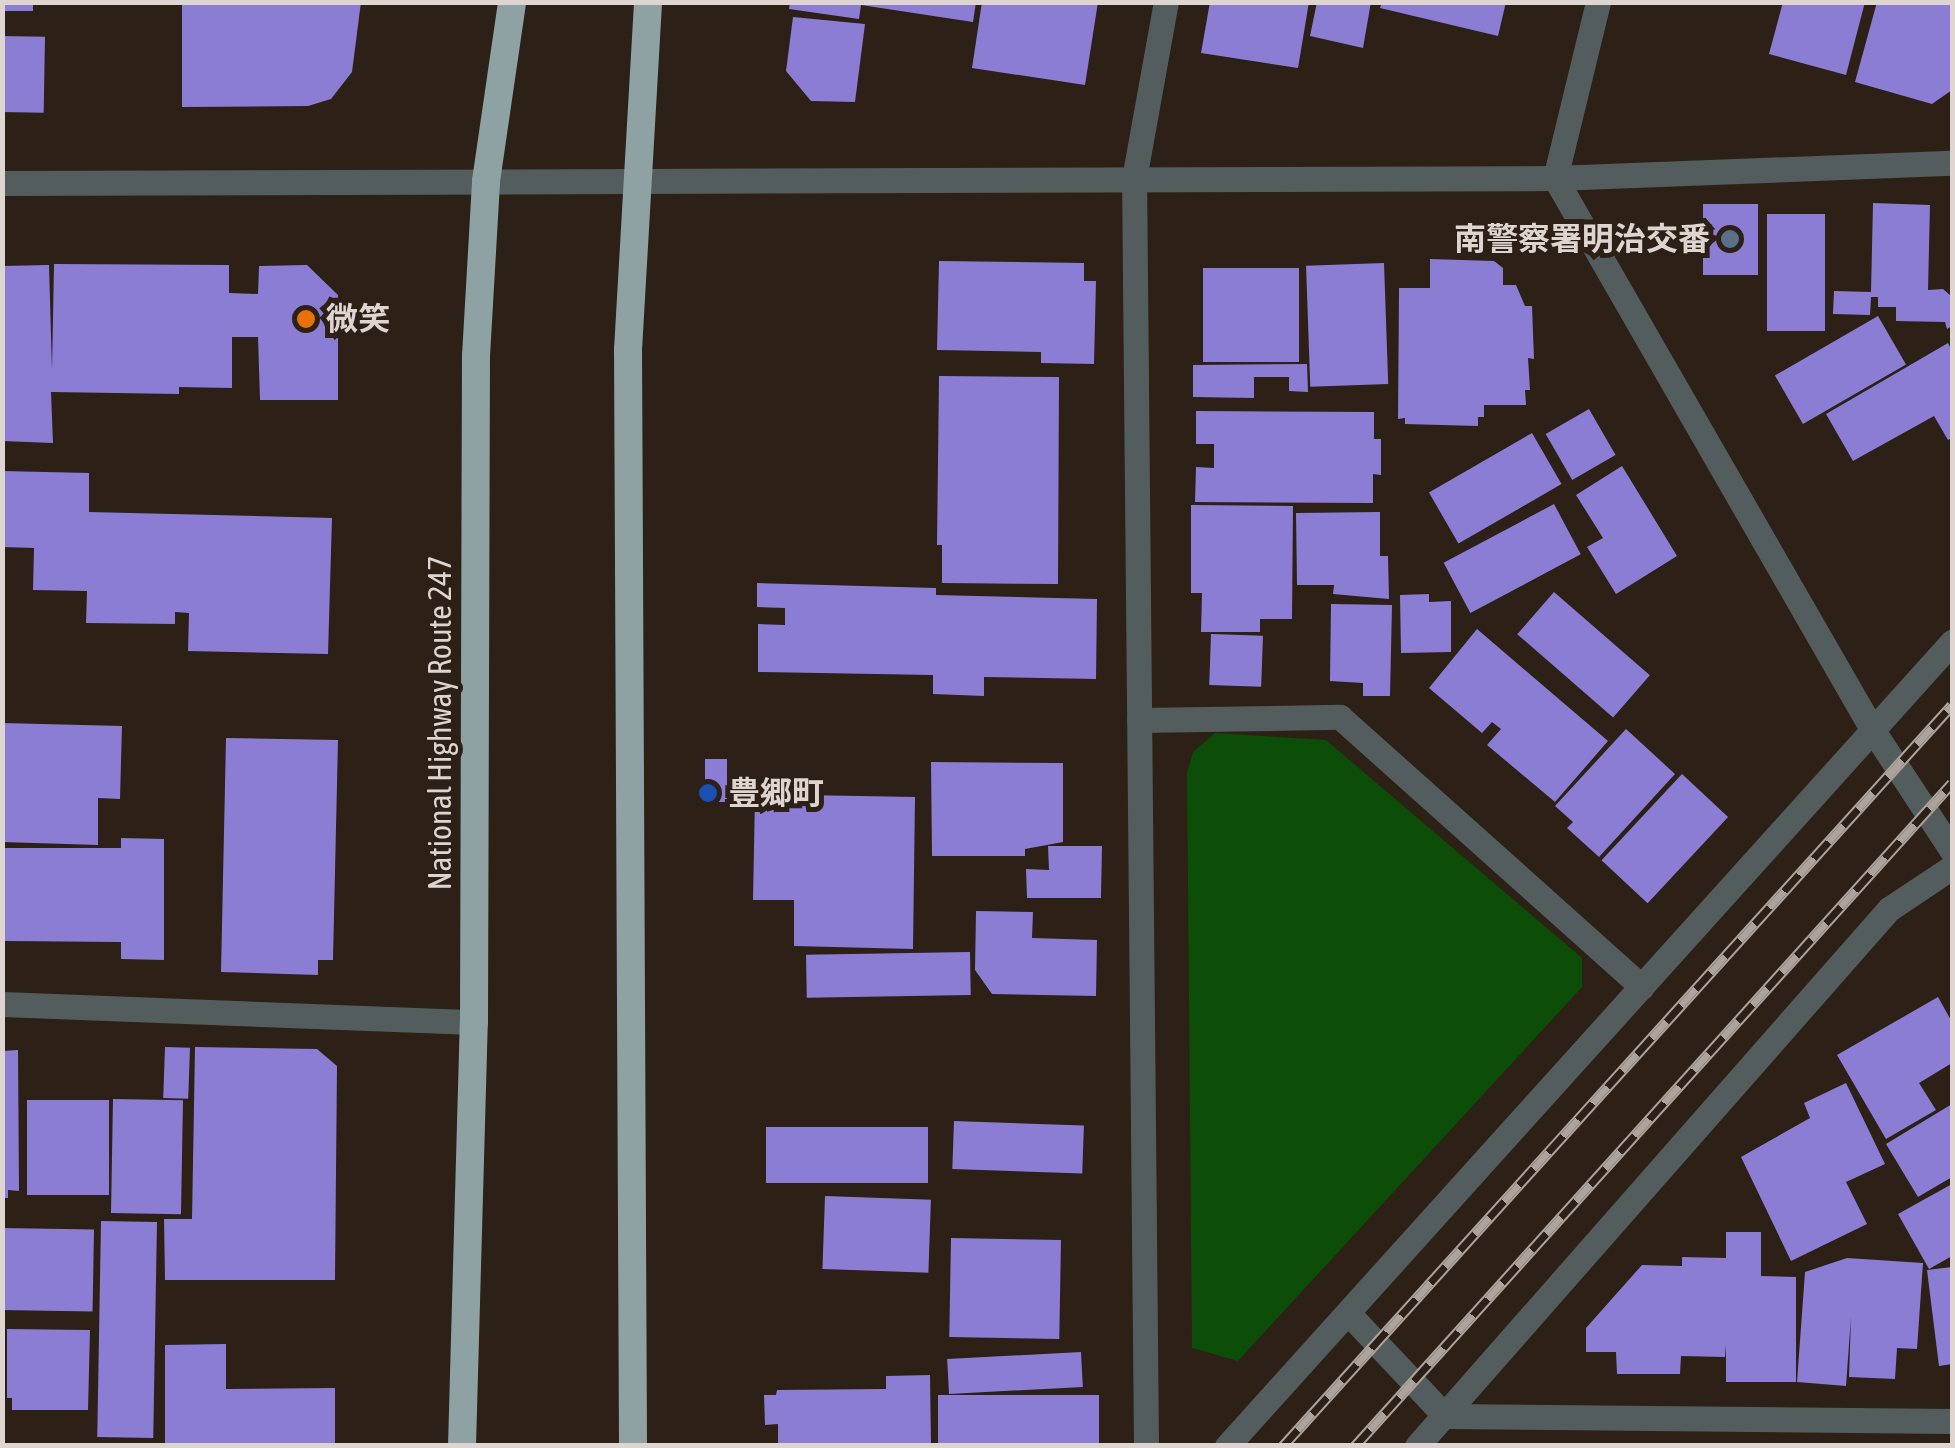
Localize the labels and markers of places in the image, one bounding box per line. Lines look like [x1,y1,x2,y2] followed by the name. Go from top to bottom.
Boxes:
[1454,220,1710,258] place label: 南警察署明治交番
[1719,228,1741,250] marker: 南警察署明治交番
[326,300,390,338] place label: 微笑
[295,308,317,330] marker: 微笑
[728,774,824,812] place label: 豊郷町
[697,782,719,804] marker: 豊郷町

